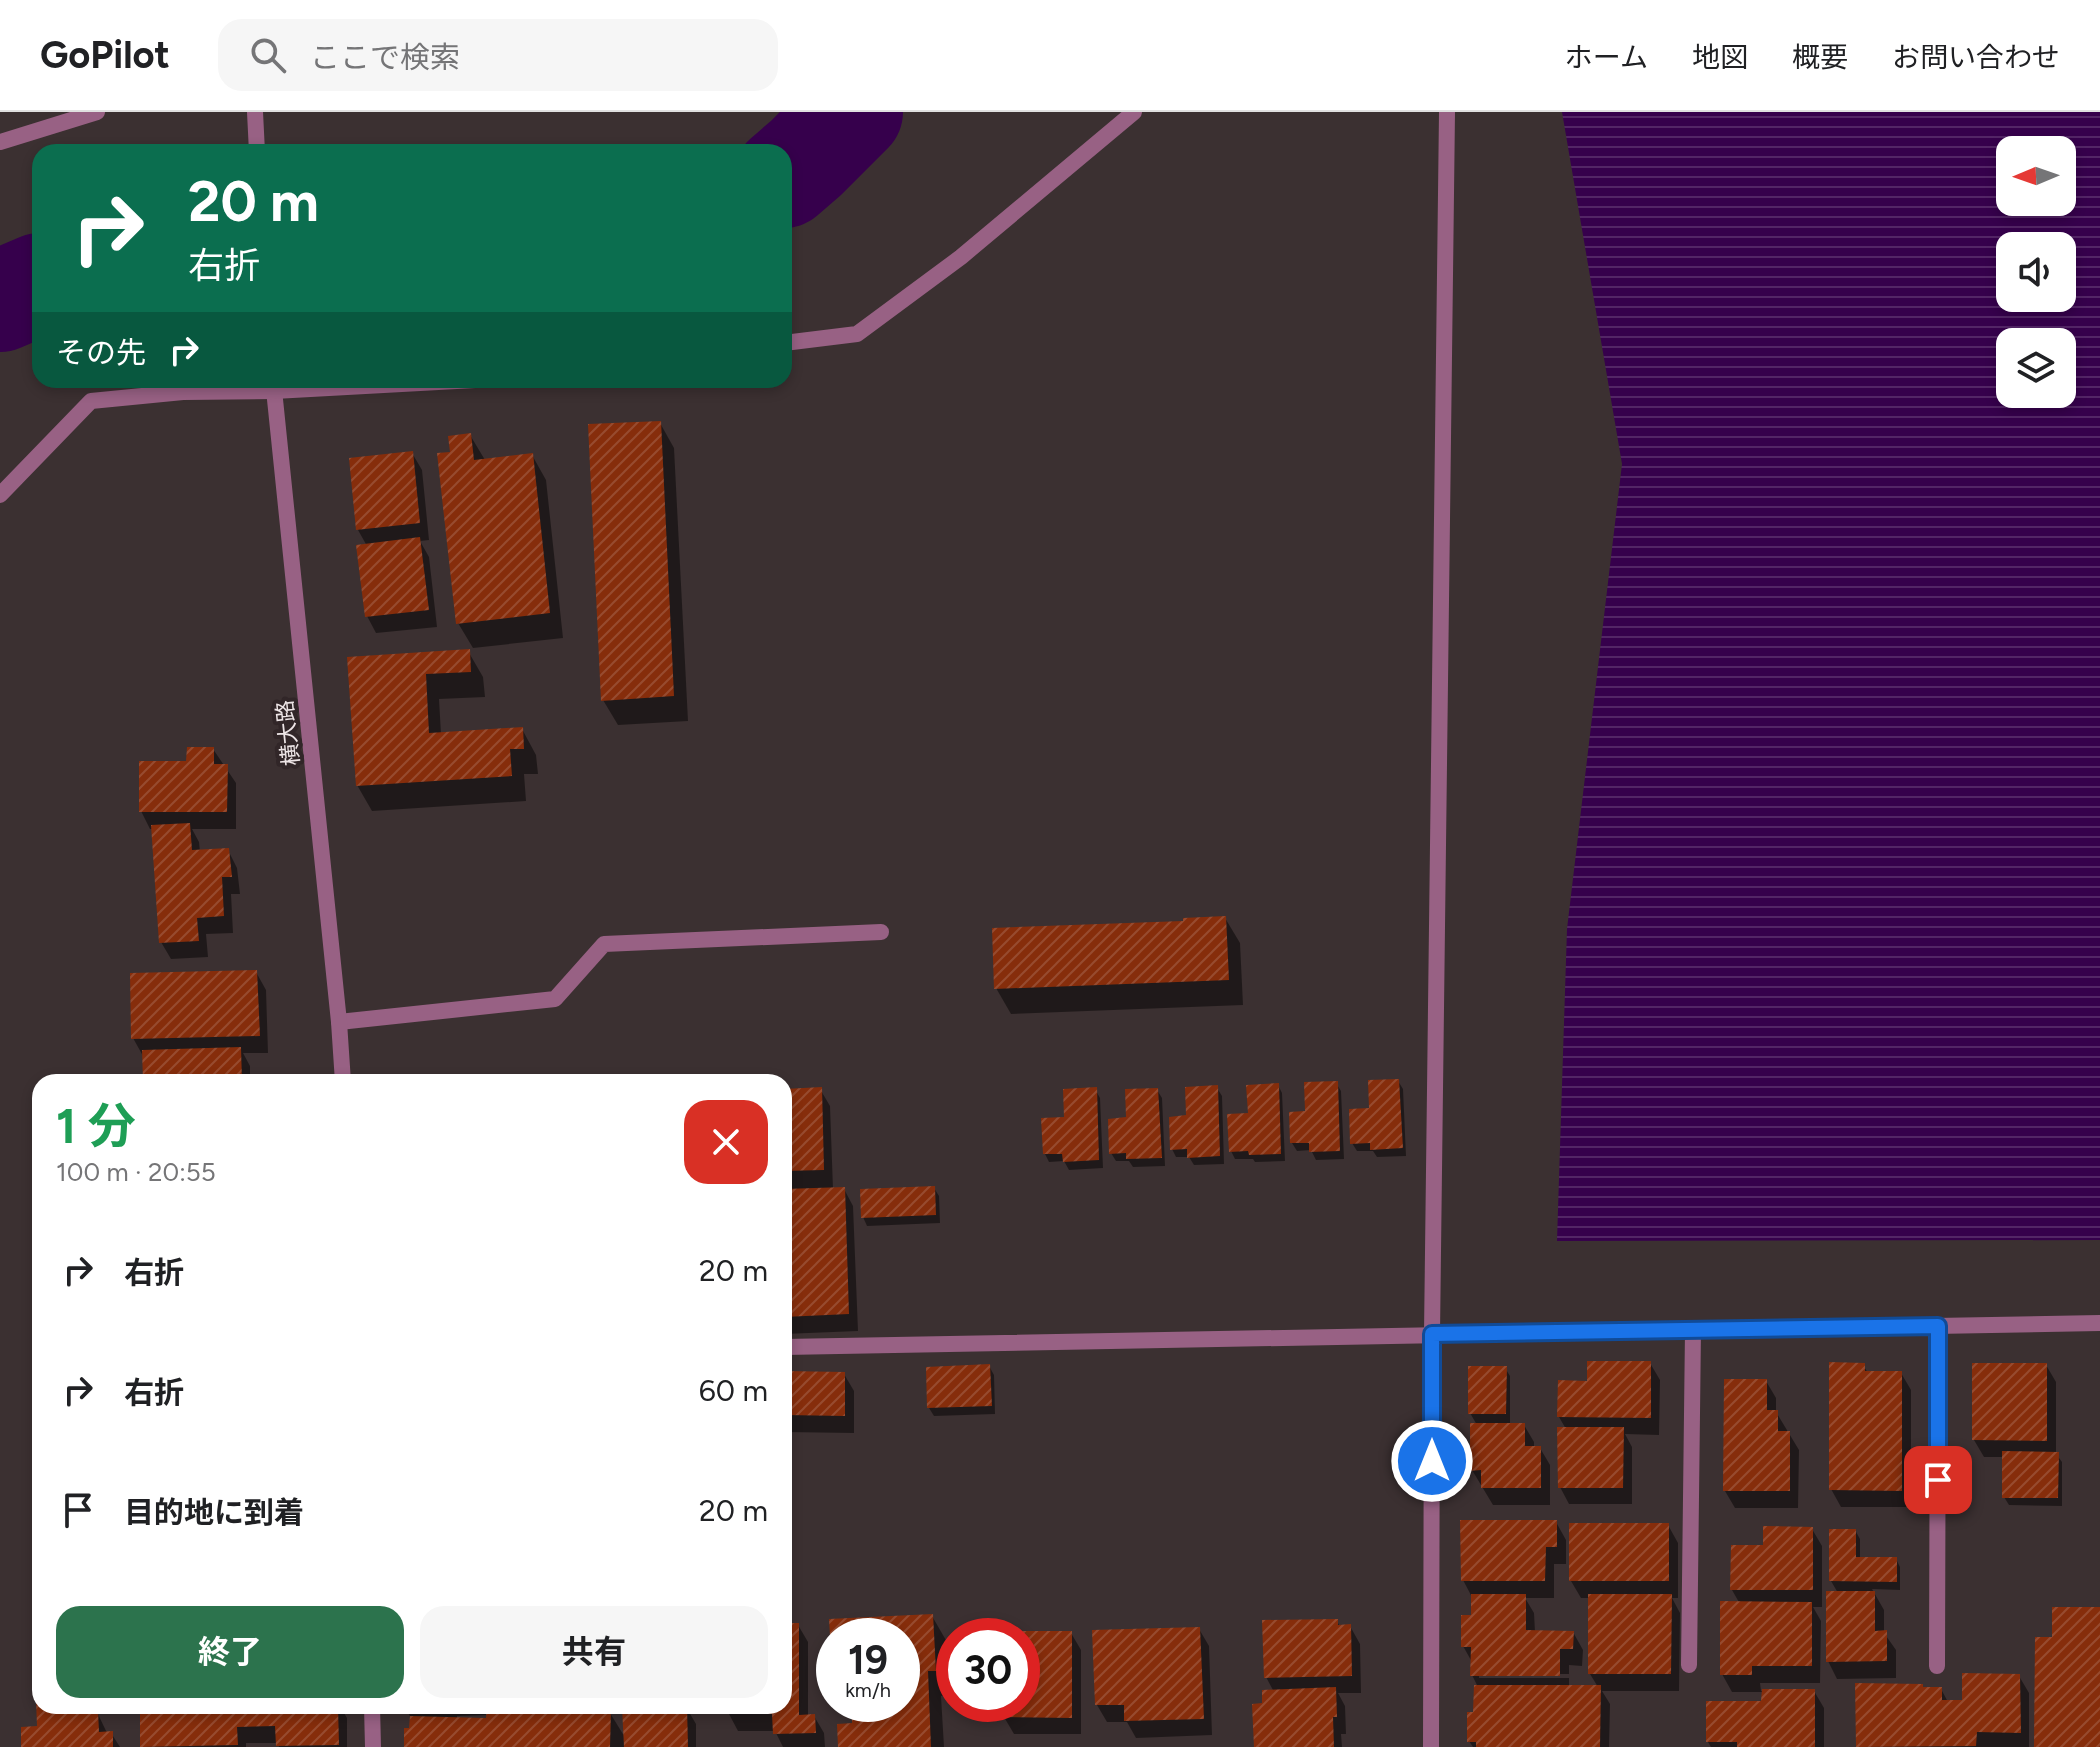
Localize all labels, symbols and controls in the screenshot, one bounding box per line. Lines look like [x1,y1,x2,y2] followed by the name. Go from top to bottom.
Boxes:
[218,19,778,91] search box
[40,32,170,78] text: GoPilot
[246,33,290,77] icon: search
[310,39,460,76] text: ここで検索
[1565,40,1648,74] text: ホーム
[1692,40,1748,74] text: 地図
[1792,40,1848,74] text: 概要
[1892,40,2060,74] text: お問い合わせ
[1996,136,2076,216] north arrow
[1996,136,2076,408] map controls
[188,168,319,235] text: 20 m
[56,176,160,280] icon: right
[1996,232,2076,312] button: sound
[188,244,260,287] text: 右折
[162,328,206,372] icon: right
[1996,328,2076,408] button: layers
[56,334,146,371] text: その先
[271,699,305,767] street label: 横大路
[56,1097,136,1155] text: 1 分
[684,1100,768,1184] button: close
[56,1156,216,1188] text: 100 m · 20:55
[56,1248,100,1292] icon: right
[699,1252,768,1289] text: 20 m
[124,1254,184,1291] text: 右折
[56,1368,100,1412] icon: right
[699,1372,768,1409] text: 60 m
[124,1374,184,1411] text: 右折
[1390,1419,1474,1503] position arrow
[1904,1446,1972,1514] pin
[1916,1458,1960,1502] icon: arrive
[56,1488,100,1532] icon: arrive
[699,1492,768,1529] text: 20 m
[124,1494,304,1531] text: 目的地に到着
[56,1606,404,1698] button: 終了
[420,1606,768,1698] button: 共有
[936,1618,1040,1722] speed limit sign: 30
[848,1636,888,1684] text: 19
[845,1678,891,1702] text: km/h

